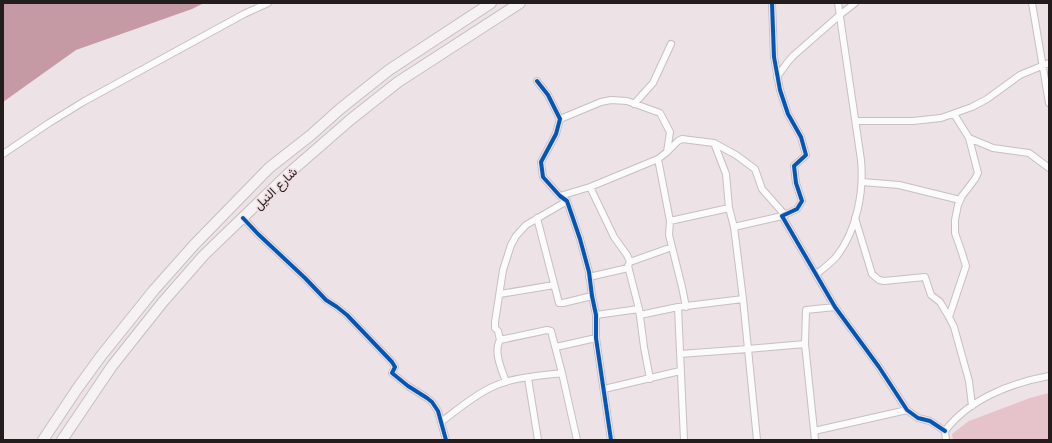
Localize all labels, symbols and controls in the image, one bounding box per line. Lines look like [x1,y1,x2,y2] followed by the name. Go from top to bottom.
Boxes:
[249,163,302,214] street label: شارع النيل

